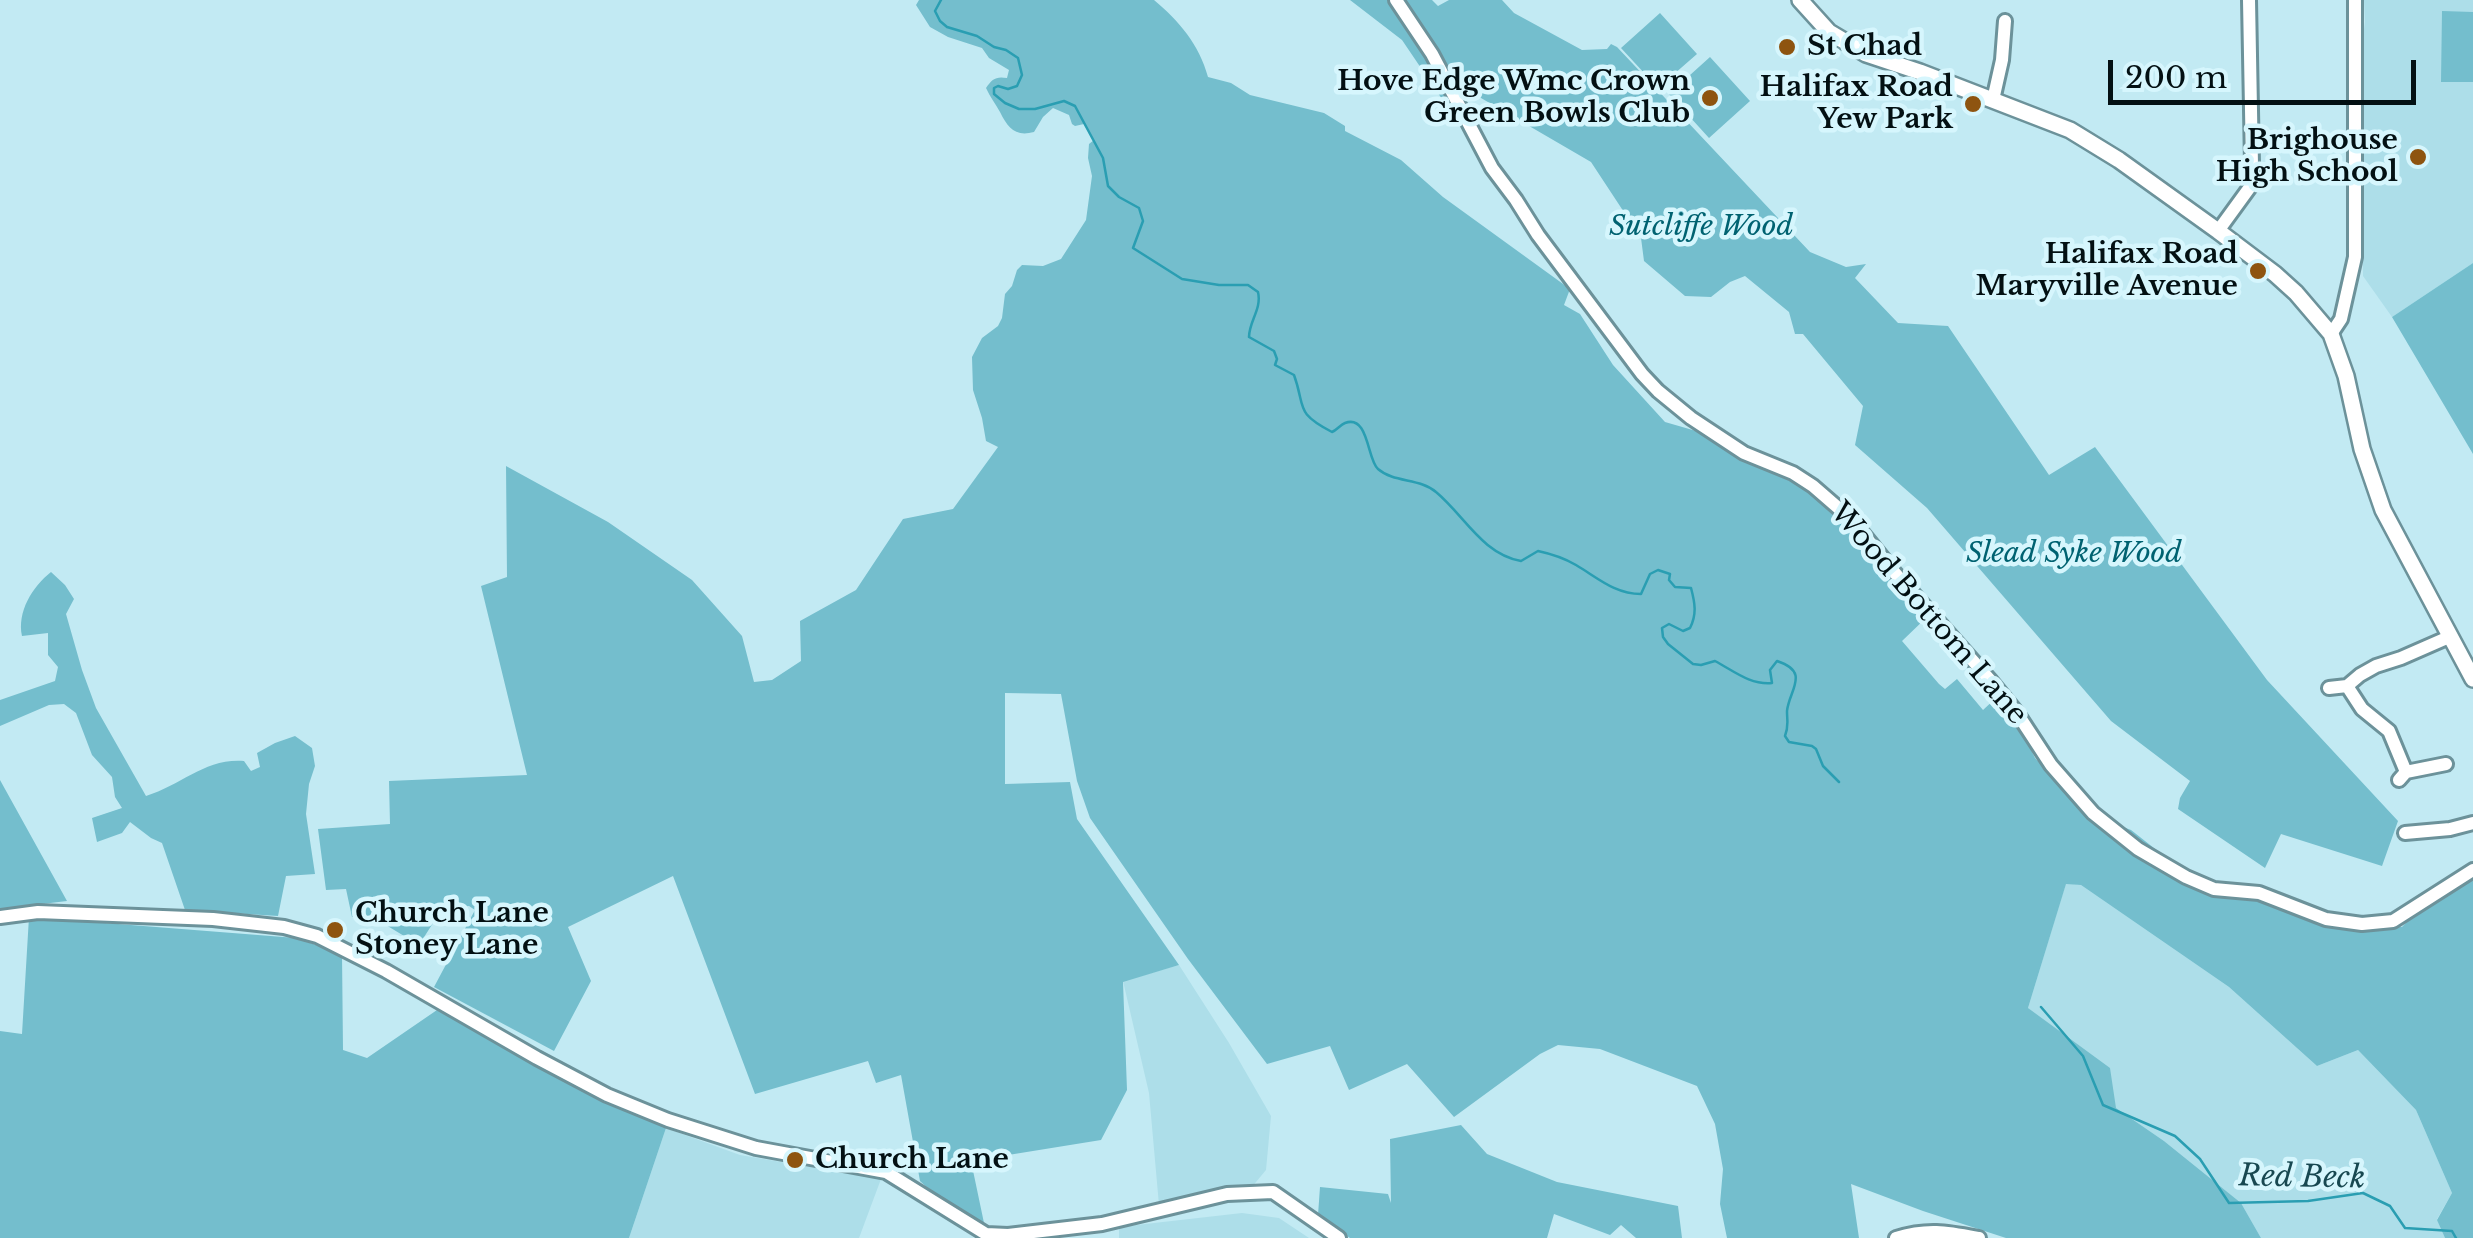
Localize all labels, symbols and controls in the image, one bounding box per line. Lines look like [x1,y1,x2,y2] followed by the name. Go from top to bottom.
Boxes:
[1807,30,1922,64] place label: St Chad
[1776,36,1798,58] marker: St Chad
[2113,40,2420,102] scale bar
[2125,59,2227,96] text: 200 m
[1337,65,1690,131] place label: Hove Edge Wmc Crown Green Bowls Club
[1760,71,1953,137] place label: Halifax Road Yew Park
[1699,87,1721,109] marker: Hove Edge Wmc Crown Green Bowls Club
[1962,93,1984,115] marker: Halifax Road Yew Park
[2216,124,2398,190] place label: Brighouse High School
[2407,146,2429,168] marker: Brighouse High School
[1609,210,1793,244] park label: Sutcliffe Wood
[1976,238,2238,304] place label: Halifax Road Maryville Avenue
[2247,260,2269,282] marker: Halifax Road Maryville Avenue
[1823,496,2033,732] street label: Wood Bottom Lane
[1966,537,2182,571] park label: Slead Syke Wood
[355,897,549,963] place label: Church Lane Stoney Lane
[324,919,346,941] marker: Church Lane Stoney Lane
[815,1143,1009,1177] place label: Church Lane
[784,1149,806,1171] marker: Church Lane
[2238,1159,2366,1197] water label: Red Beck

